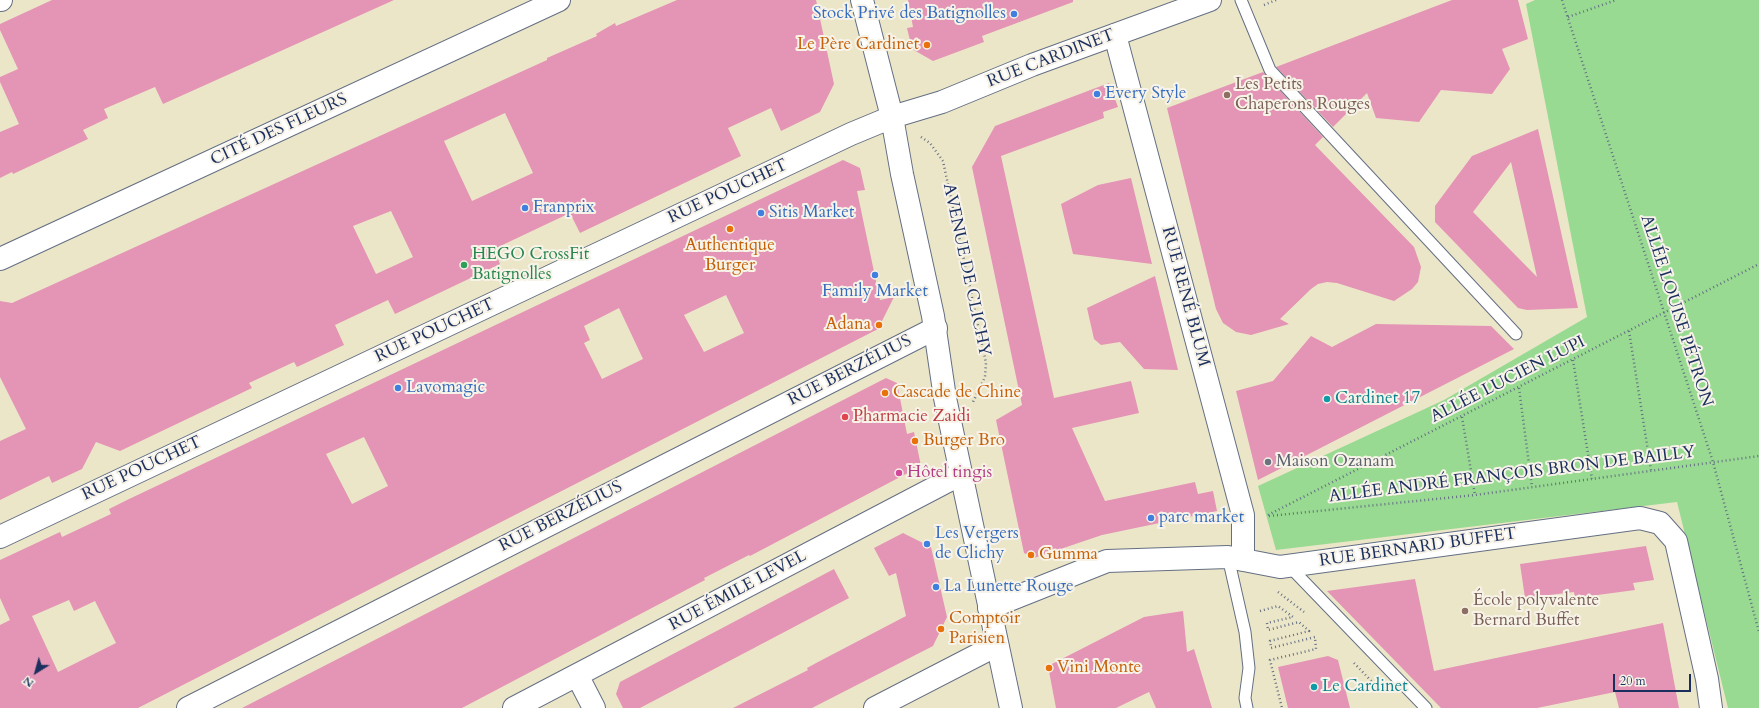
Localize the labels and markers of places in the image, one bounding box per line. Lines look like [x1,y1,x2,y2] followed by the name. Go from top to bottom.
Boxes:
[813,4,1006,24] place label: Stock Privé des Batignolles
[1009,9,1019,19] marker: Stock Privé des Batignolles
[797,35,919,55] place label: Le Père Cardinet
[922,40,932,50] marker: Le Père Cardinet
[1235,75,1370,115] place label: Les Petits Chaperons Rouges
[1105,84,1186,104] place label: Every Style
[1092,89,1102,99] marker: Every Style
[1222,90,1232,100] marker: Les Petits Chaperons Rouges
[533,198,594,218] place label: Franprix
[520,203,530,213] marker: Franprix
[769,203,854,223] place label: Sitis Market
[756,208,766,218] marker: Sitis Market
[725,224,735,234] marker: Authentique Burger
[685,236,775,276] place label: Authentique Burger
[472,245,589,285] place label: HEGO CrossFit Batignolles
[459,260,469,270] marker: HEGO CrossFit Batignolles
[870,270,880,280] marker: Family Market
[822,282,928,302] place label: Family Market
[826,315,871,335] place label: Adana
[874,320,884,330] marker: Adana
[406,378,485,398] place label: Lavomagic
[393,383,403,393] marker: Lavomagic
[893,383,1021,403] place label: Cascade de Chine
[880,388,890,398] marker: Cascade de Chine
[1335,389,1420,409] place label: Cardinet 17
[1322,394,1332,404] marker: Cardinet 17
[853,407,971,427] place label: Pharmacie Zaidi
[840,412,850,422] marker: Pharmacie Zaidi
[923,431,1005,451] place label: Burger Bro
[910,436,920,446] marker: Burger Bro
[1276,452,1394,472] place label: Maison Ozanam
[1263,457,1273,467] marker: Maison Ozanam
[907,463,992,483] place label: Hôtel tingis
[894,468,904,478] marker: Hôtel tingis
[1159,508,1244,528] place label: parc market
[1146,513,1156,523] marker: parc market
[935,524,1019,564] place label: Les Vergers de Clichy
[922,539,932,549] marker: Les Vergers de Clichy
[1039,545,1098,565] place label: Gumma
[1026,550,1036,560] marker: Gumma
[944,577,1074,597] place label: La Lunette Rouge
[931,582,941,592] marker: La Lunette Rouge
[1473,591,1599,631] place label: École polyvalente Bernard Buffet
[1460,606,1470,616] marker: École polyvalente Bernard Buffet
[949,609,1020,649] place label: Comptoir Parisien
[936,624,946,634] marker: Comptoir Parisien
[1057,658,1141,678] place label: Vini Monte
[1044,663,1054,673] marker: Vini Monte
[1322,677,1408,697] place label: Le Cardinet
[1309,682,1319,692] marker: Le Cardinet

